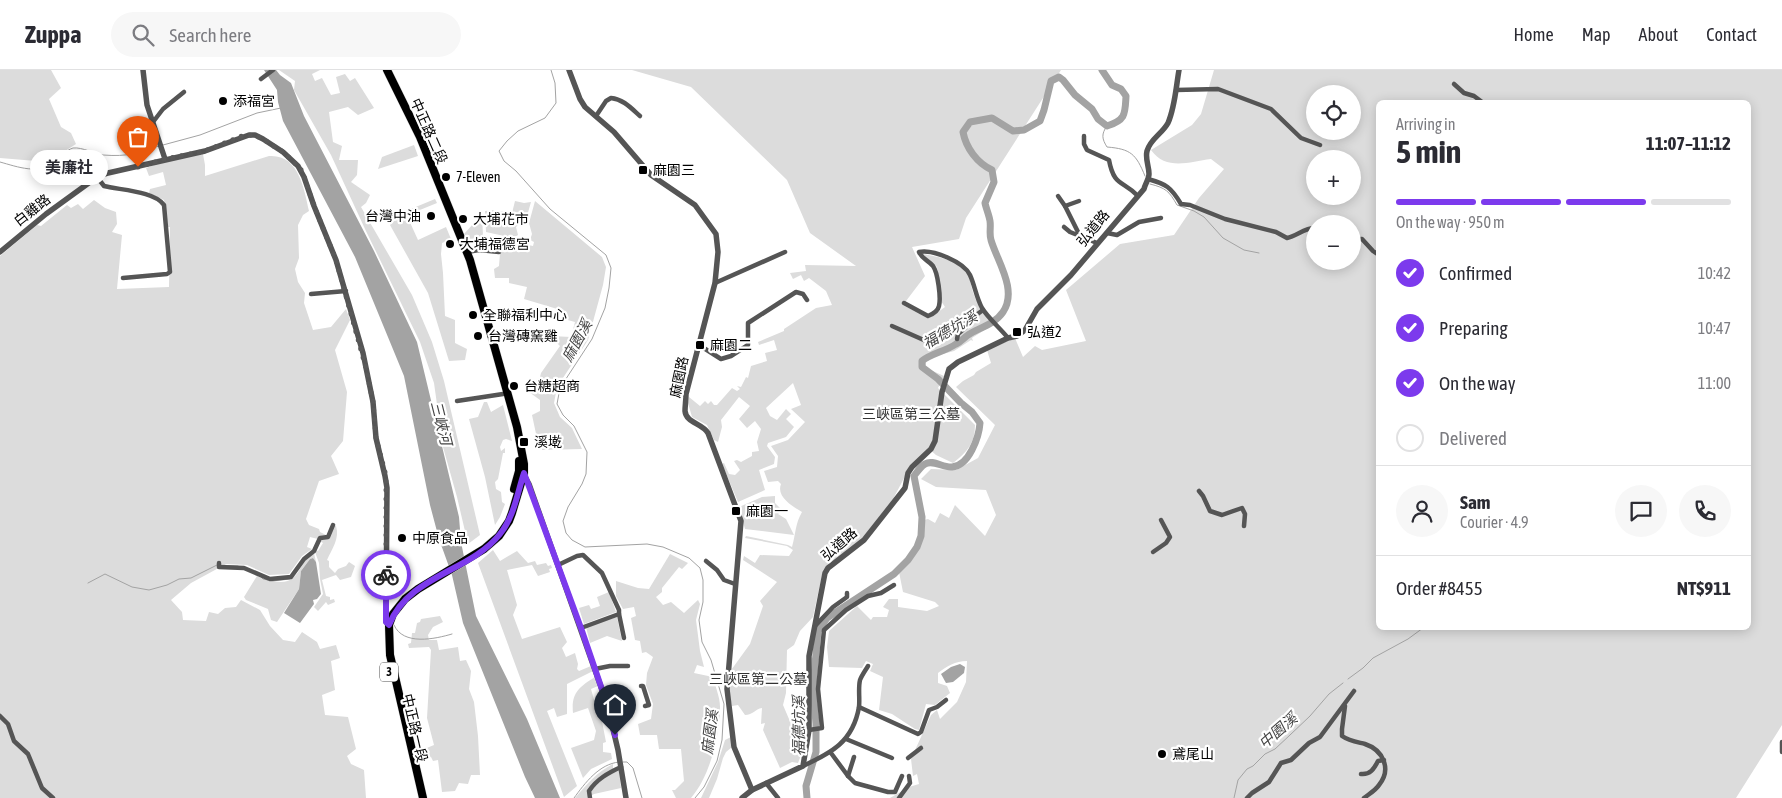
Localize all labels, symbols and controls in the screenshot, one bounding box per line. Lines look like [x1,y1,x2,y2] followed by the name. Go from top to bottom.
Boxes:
[111,12,461,57] search box
[25,21,81,48] text: Zuppa
[129,21,157,49] icon: search
[169,24,251,46] text: Search here
[1514,24,1554,45] text: Home
[1582,24,1611,45] text: Map
[1639,24,1678,45] text: About
[1706,24,1757,45] text: Contact
[1306,85,1361,270] map controls
[1306,85,1361,140] button: locate
[233,93,275,109] place label: 添福宮
[217,95,229,107] marker: 添福宮
[407,96,451,166] street label: 中正路二段
[1396,115,1456,133] text: Arriving in
[117,116,159,167] pin
[124,123,152,151] icon: bag
[1646,132,1731,154] text: 11:07–11:12
[1396,133,1461,170] text: 5 min
[31,150,108,184] callout: 美廉社
[1306,150,1361,205] button: +
[45,158,93,176] text: 美廉社
[653,162,695,178] place label: 麻園三
[637,164,649,176] marker: 麻園三
[456,169,501,185] place label: 7-Eleven
[440,171,452,183] marker: 7-Eleven
[11,191,53,229] street label: 白雞路
[1074,207,1112,249] street label: 弘道路
[365,208,421,224] place label: 台灣中油
[425,210,437,222] marker: 台灣中油
[473,211,529,227] place label: 大埔花市
[457,213,469,225] marker: 大埔花市
[1396,213,1505,231] text: On the way · 950 m
[1306,215,1361,270] button: −
[460,236,530,252] place label: 大埔福德宮
[444,238,456,250] marker: 大埔福德宮
[1396,259,1424,287] icon: check
[1439,262,1512,284] text: Confirmed
[1698,264,1731,282] text: 10:42
[920,306,982,352] water label: 福德坑溪
[483,307,567,323] place label: 全聯福利中心
[467,309,479,321] marker: 全聯福利中心
[1396,314,1424,342] icon: check
[558,315,596,365] water label: 麻園溪
[1439,317,1508,339] text: Preparing
[1698,319,1731,337] text: 10:47
[1027,324,1062,340] place label: 弘道2
[1011,326,1023,338] marker: 弘道2
[488,328,558,344] place label: 台灣磚窯雞
[472,330,484,342] marker: 台灣磚窯雞
[710,337,752,353] place label: 麻園二
[694,339,706,351] marker: 麻園二
[667,355,691,399] street label: 麻園路
[1396,369,1424,397] icon: check
[1439,372,1516,394] text: On the way
[1698,374,1731,392] text: 11:00
[524,378,580,394] place label: 台糖超商
[508,380,520,392] marker: 台糖超商
[428,399,456,450] water label: 三峽河
[862,406,960,422] park label: 三峽區第三公墓
[1439,427,1507,449] text: Delivered
[534,434,562,450] place label: 溪墘
[518,436,530,448] marker: 溪墘
[1396,485,1448,537] button: person
[1615,485,1667,537] button: chat
[1679,485,1731,537] button: phone
[1460,491,1491,513] text: Sam
[746,503,788,519] place label: 麻園一
[730,505,742,517] marker: 麻園一
[1460,513,1529,531] text: Courier · 4.9
[818,524,860,564] street label: 弘道路
[412,530,468,546] place label: 中原食品
[396,532,408,544] marker: 中原食品
[361,550,411,600] courier
[372,561,400,589] icon: bike
[1396,577,1483,599] text: Order #8455
[1677,577,1731,599] text: NT$911
[380,662,398,682] road number: 3
[709,671,807,687] park label: 三峽區第二公墓
[594,684,636,735] pin
[601,691,629,719] icon: home
[399,692,431,764] street label: 中正路一段
[790,694,807,756] water label: 福德坑溪
[698,707,721,755] water label: 麻園溪
[1255,708,1302,752] water label: 中園溪
[1172,746,1214,762] place label: 鳶尾山
[1156,748,1168,760] marker: 鳶尾山

